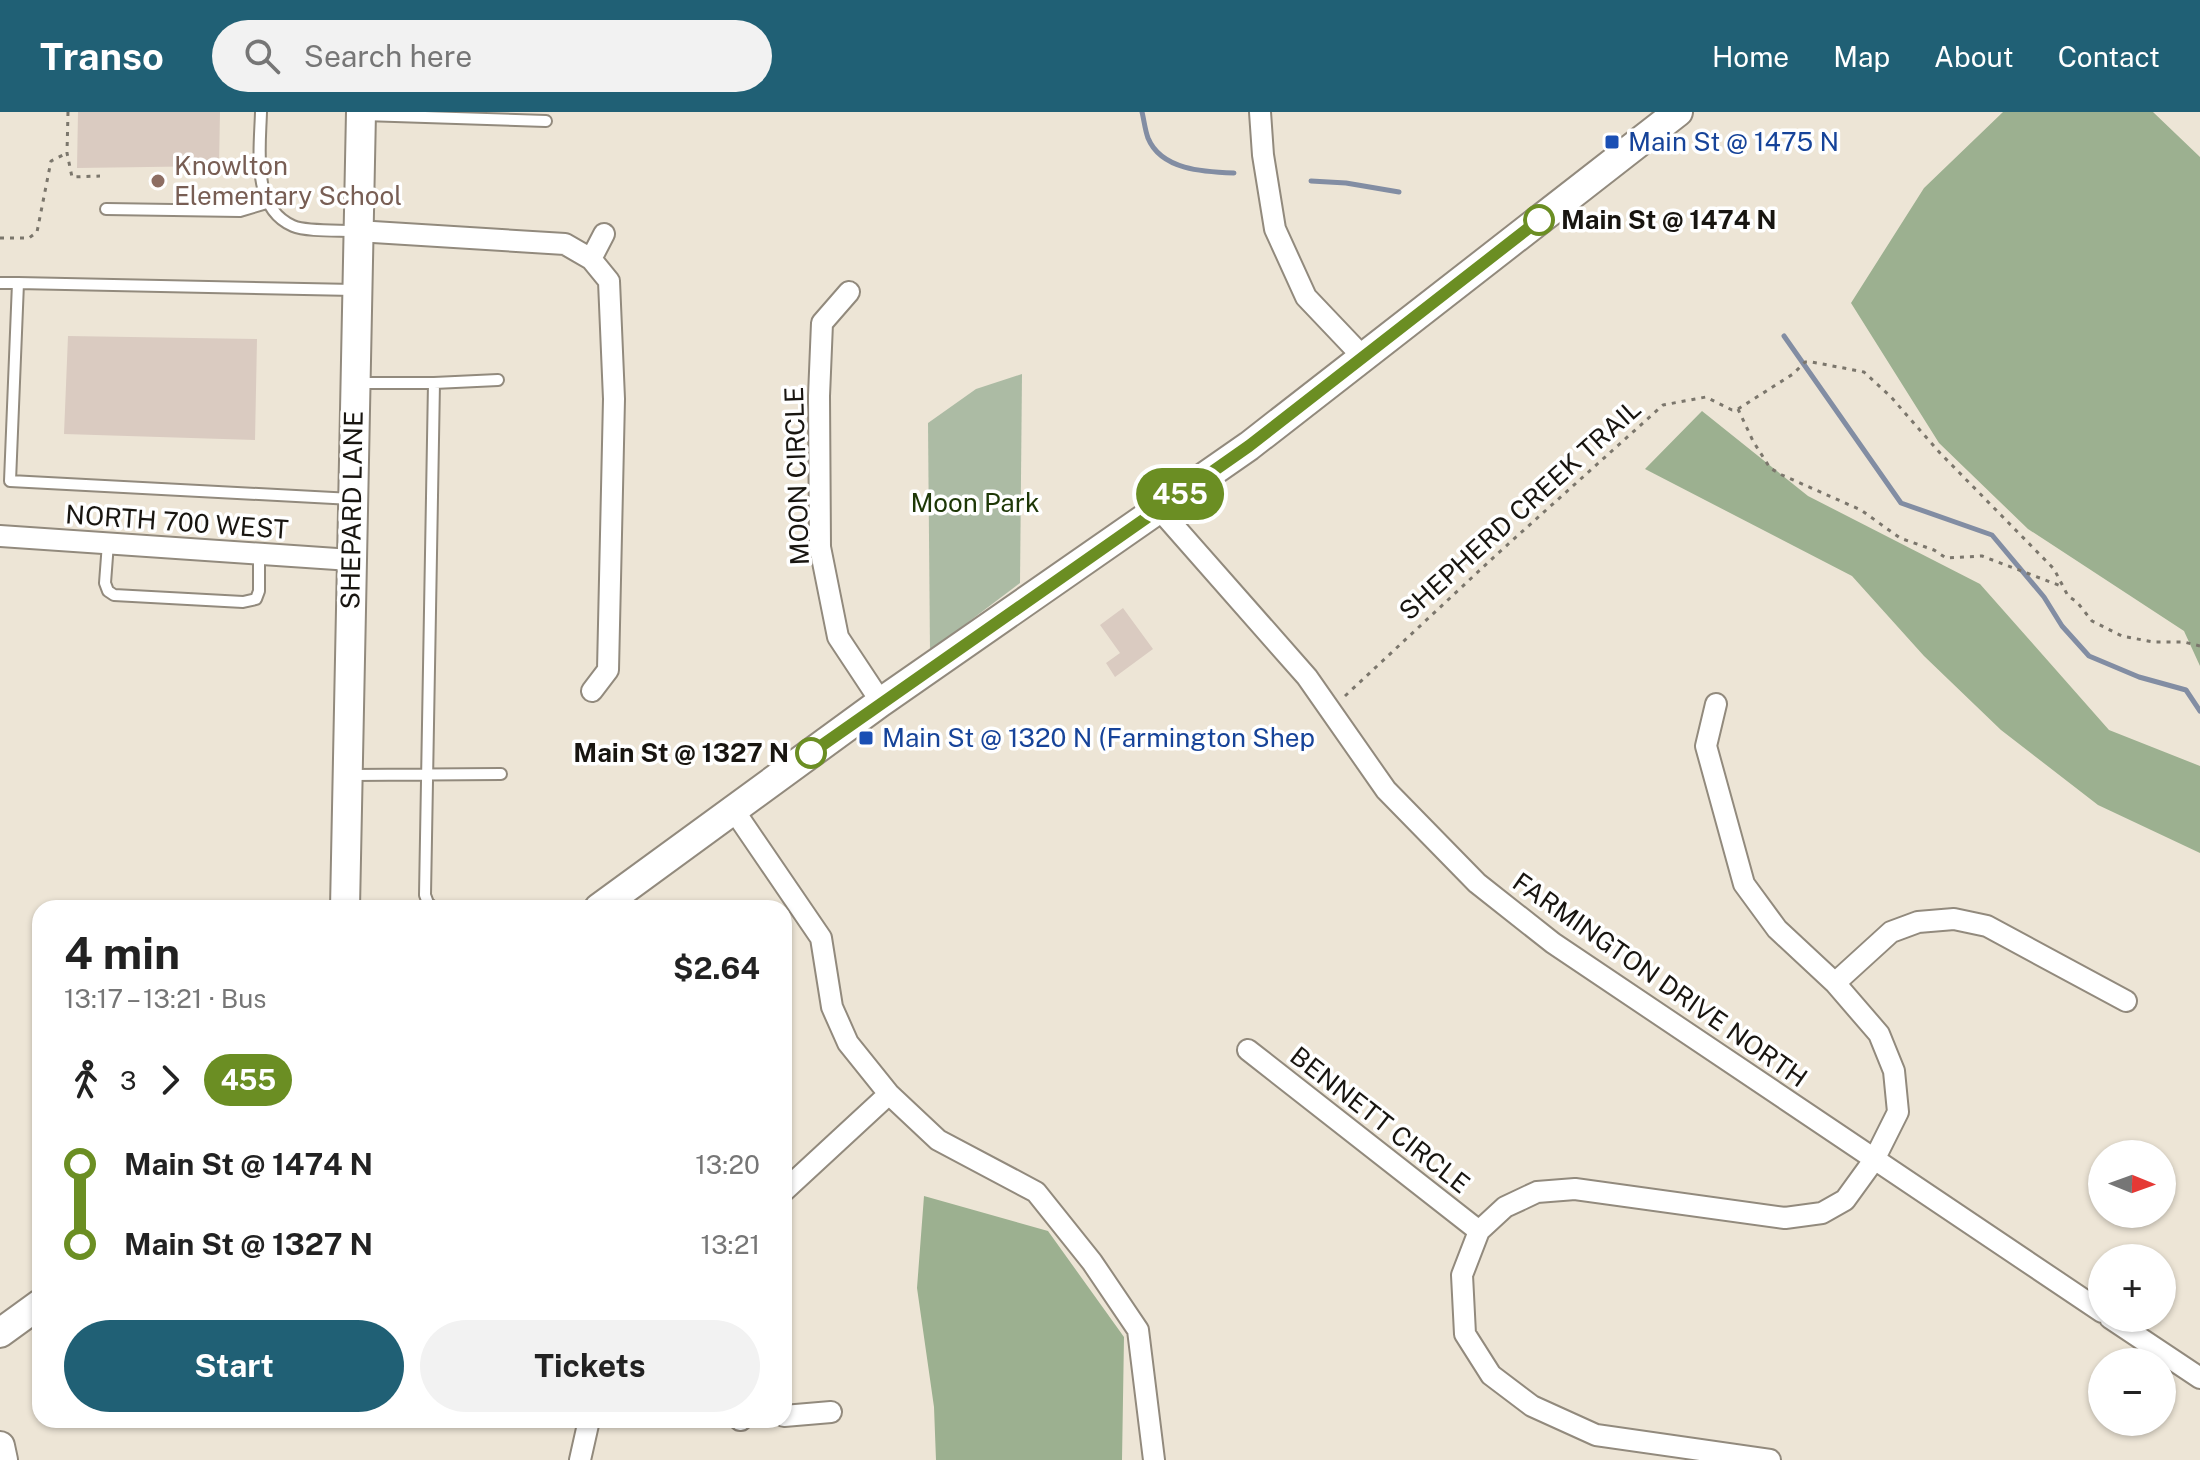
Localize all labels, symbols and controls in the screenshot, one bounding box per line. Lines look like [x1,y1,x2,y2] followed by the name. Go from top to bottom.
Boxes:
[212,20,772,92] search box
[40,34,164,79] text: Transo
[240,34,284,78] icon: search
[304,38,472,74] text: Search here
[1712,40,1789,73] text: Home
[1833,40,1890,73] text: Map
[1934,40,2014,73] text: About
[2058,40,2160,73] text: Contact
[1628,126,1839,157] place label: Main St @ 1475 N
[1603,133,1621,151] marker: Main St @ 1475 N
[174,150,402,211] place label: Knowlton Elementary School
[149,172,167,190] marker: Knowlton Elementary School
[1561,204,1777,235] place label: Main St @ 1474 N
[1524,205,1554,235] marker: Main St @ 1474 N
[778,386,815,566] street label: MOON CIRCLE
[1392,393,1647,626] street label: SHEPHERD CREEK TRAIL
[334,410,369,610] street label: SHEPARD LANE
[1134,468,1226,520] line badge: 455
[1152,477,1208,510] text: 455
[910,487,1040,518] park label: Moon Park
[64,498,290,545] street label: NORTH 700 WEST
[882,722,1315,753] place label: Main St @ 1320 N (Farmington Shep
[857,729,875,747] marker: Main St @ 1320 N (Farmington Shep
[573,737,789,768] place label: Main St @ 1327 N
[796,738,826,768] marker: Main St @ 1327 N
[1507,866,1813,1093] street label: FARMINGTON DRIVE NORTH
[64,927,180,979] text: 4 min
[673,950,760,986] text: $2.64
[64,983,266,1014] text: 13:17 – 13:21 · Bus
[1284,1040,1476,1199] street label: BENNETT CIRCLE
[64,1058,108,1102] icon: walk
[148,1058,192,1102] icon: forward
[220,1063,276,1096] text: 455
[120,1065,136,1096] text: 3
[2088,1140,2176,1228] north arrow
[2088,1140,2176,1436] map controls
[124,1146,373,1182] text: Main St @ 1474 N
[695,1149,760,1180] text: 13:20
[124,1226,373,1262] text: Main St @ 1327 N
[701,1229,760,1260] text: 13:21
[2088,1244,2176,1332] button: +
[64,1320,404,1412] button: Start
[420,1320,760,1412] button: Tickets
[2088,1348,2176,1436] button: −

